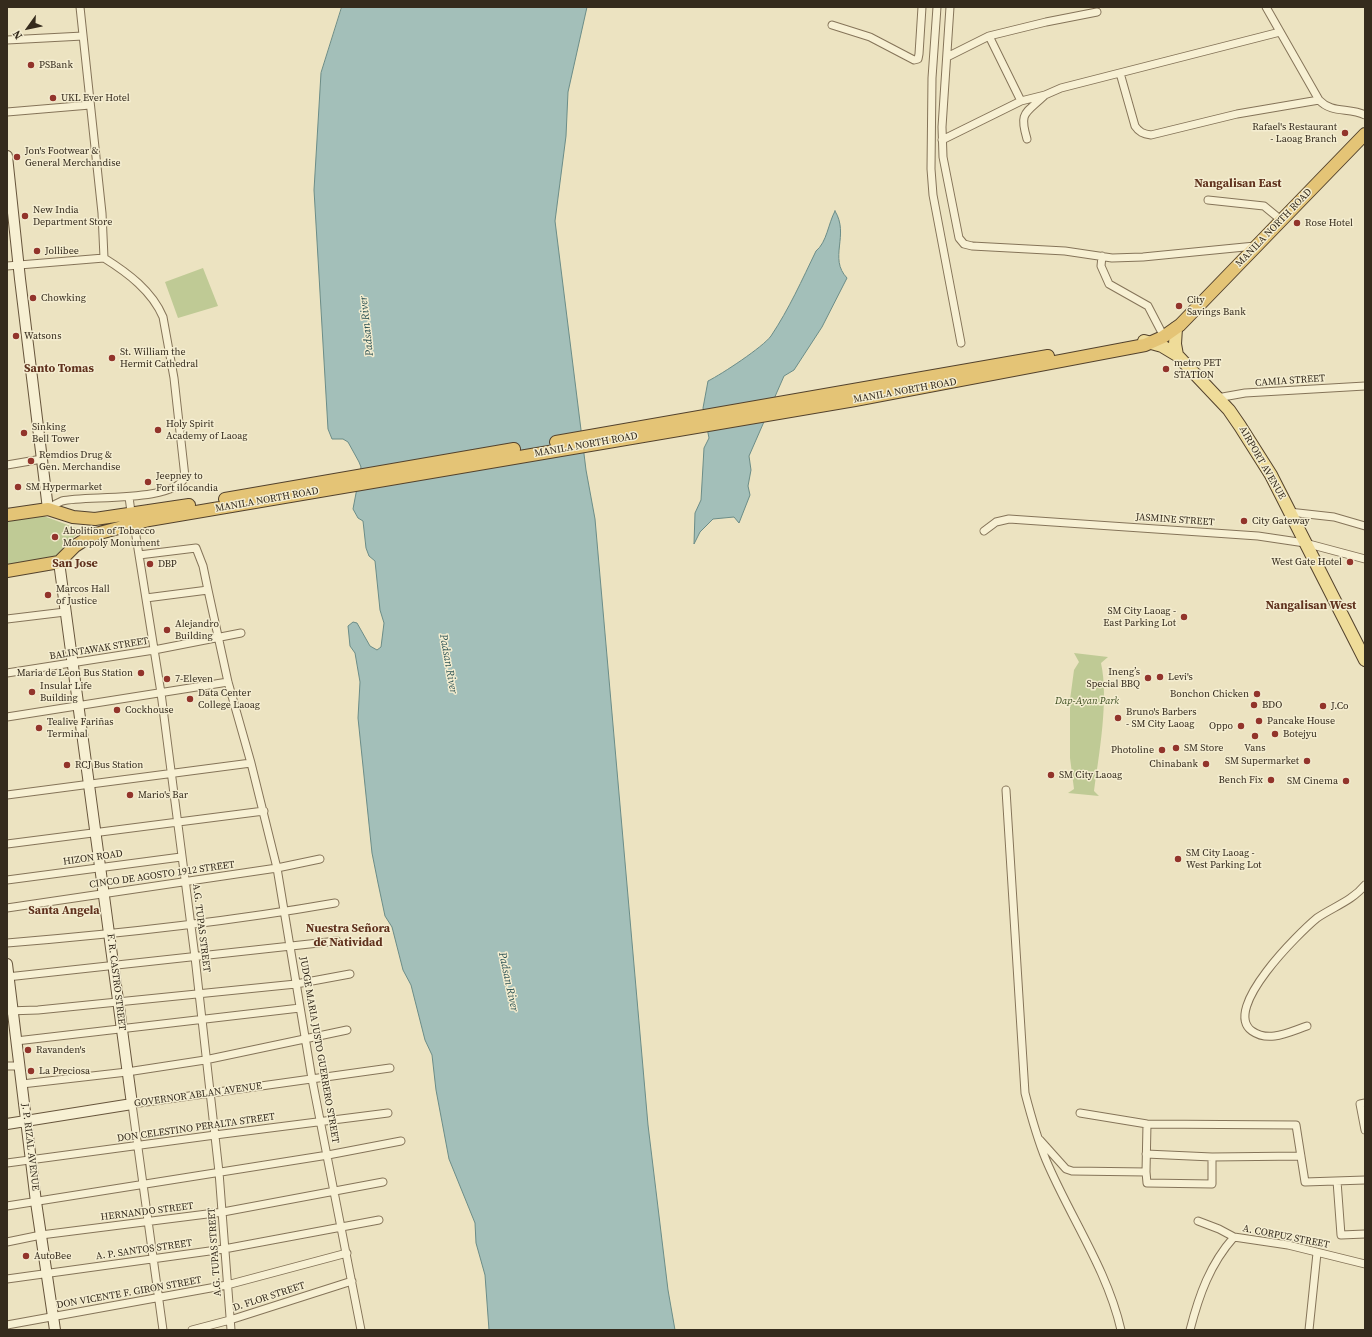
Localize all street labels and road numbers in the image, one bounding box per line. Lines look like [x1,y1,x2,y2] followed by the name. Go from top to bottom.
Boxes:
[1233,186,1315,270] street label: MANILA NORTH ROAD
[1255,373,1325,389] street label: CAMIA STREET
[853,376,957,406] street label: MANILA NORTH ROAD
[1236,424,1288,502] street label: AIRPORT AVENUE
[534,430,638,460] street label: MANILA NORTH ROAD
[215,485,319,515] street label: MANILA NORTH ROAD
[1135,511,1215,529] street label: JASMINE STREET
[49,635,149,663] street label: BALINTAWAK STREET
[62,848,124,868] street label: HIZON ROAD
[89,859,235,891] street label: CINCO DE AGOSTO 1912 STREET
[190,883,212,973] street label: A.G. TUPAS STREET
[104,933,128,1031] street label: F. R. CASTRO STREET
[297,956,341,1144] street label: JUDGE MARIA JUSTO GUERRERO STREET
[133,1080,263,1110] street label: GOVERNOR ABLAN AVENUE
[19,1103,41,1191] street label: J. P. RIZAL AVENUE
[116,1111,276,1145] street label: DON CELESTINO PERALTA STREET
[100,1200,194,1224] street label: HERNANDO STREET
[206,1207,224,1297] street label: A.G. TUPAS STREET
[1242,1223,1330,1251] street label: A. CORPUZ STREET
[95,1237,193,1263] street label: A. P. SANTOS STREET
[55,1274,203,1312] street label: DON VICENTE F. GIRON STREET
[232,1280,306,1314] street label: D. FLOR STREET

